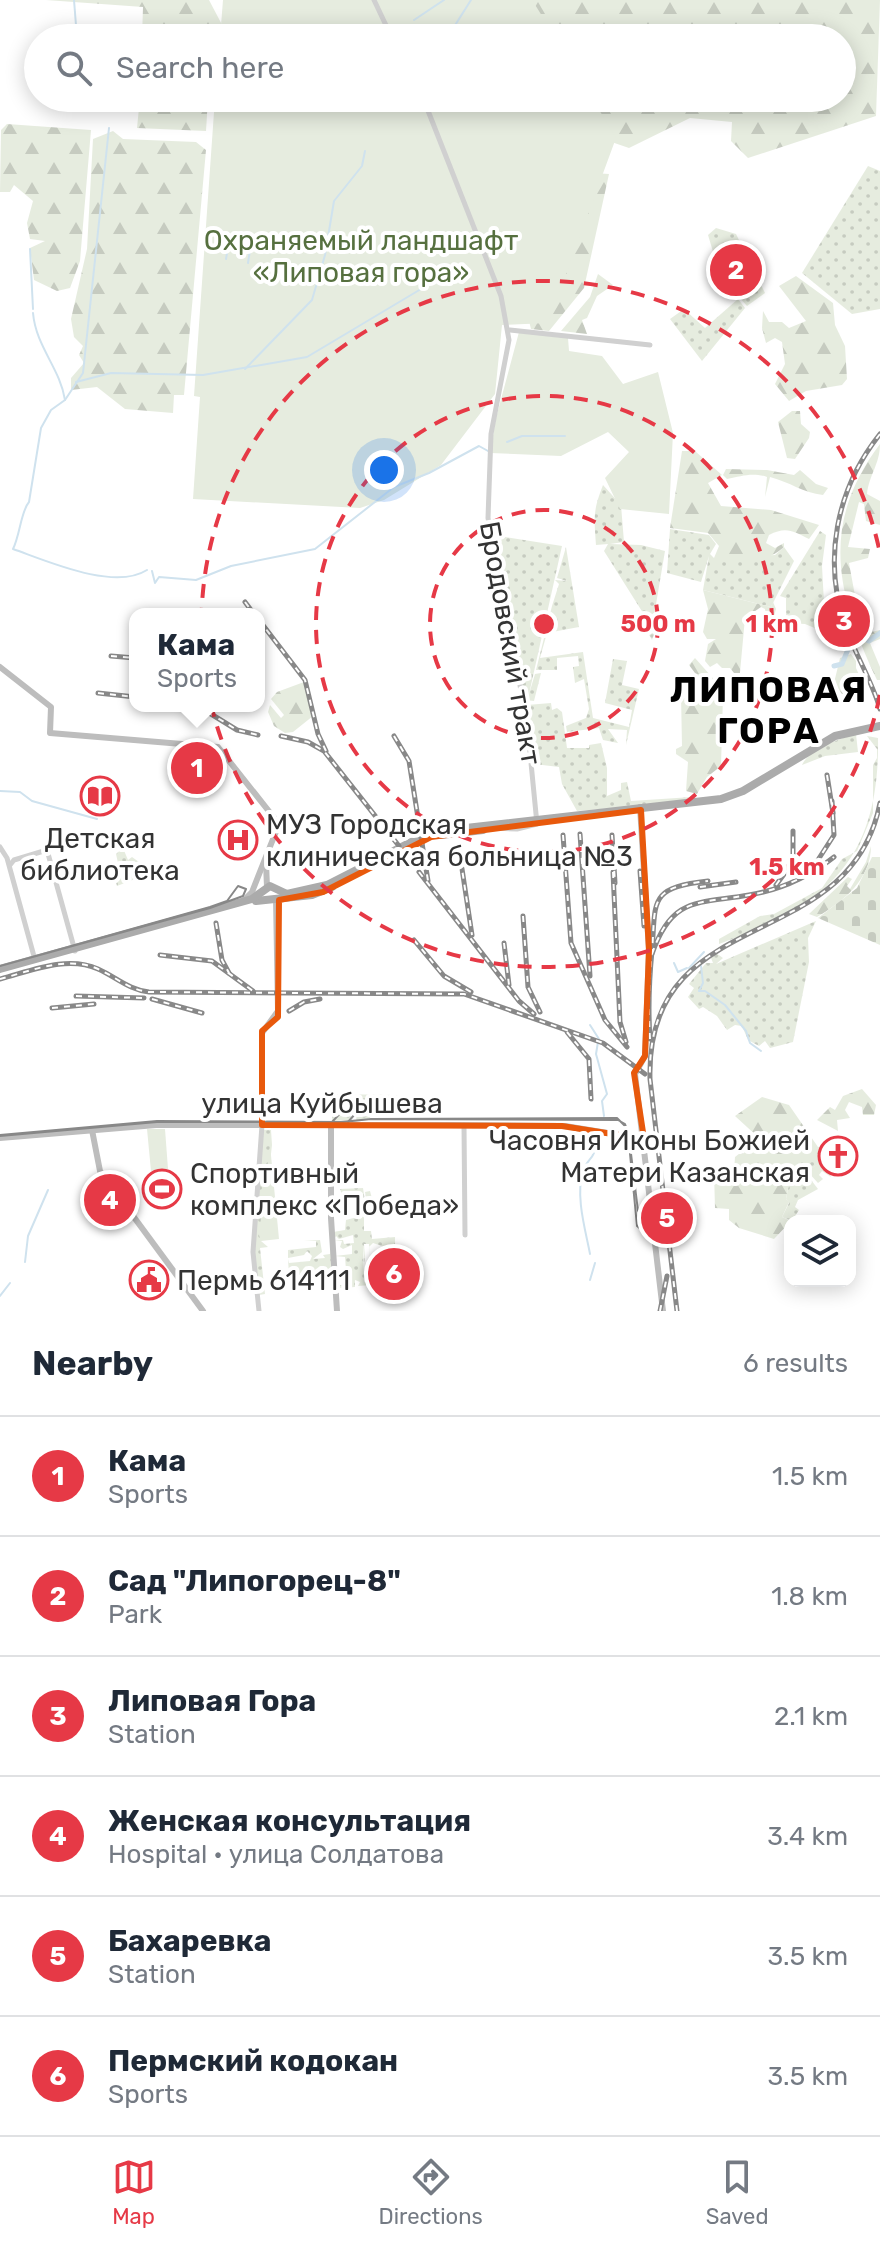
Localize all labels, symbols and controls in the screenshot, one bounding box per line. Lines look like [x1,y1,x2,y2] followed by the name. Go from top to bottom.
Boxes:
[24,24,856,112] search box
[52,46,96,90] icon: search
[116,50,284,86] text: Search here
[204,224,518,289] park label: Охраняемый ландшафт «Липовая гора»
[710,240,762,300] pin: 2
[364,450,404,490] your location
[473,519,548,767] street label: Бродовский тракт
[818,591,870,651] pin: 3
[129,608,265,712] popup
[530,610,558,638] centre of rings
[620,610,696,638] text: 500 m
[745,610,799,638] text: 1 km
[157,627,235,663] text: Кама
[157,663,237,694] text: Sports
[670,668,868,752] district label: ЛИПОВАЯ ГОРА
[171,738,223,798] pin: 1
[79,775,121,817] library icon: Детская библиотека
[266,808,633,873] place label: МУЗ Городская клиническая больница №3
[217,819,259,861] hospital icon: МУЗ Городская клиническая больница №3
[20,822,180,887] place label: Детская библиотека
[749,853,825,881] text: 1.5 km
[201,1087,443,1120] street label: улица Куйбышева
[489,1124,810,1189] place label: Часовня Иконы Божией Матери Казанская
[817,1135,859,1177] church icon: Часовня Иконы Божией Матери Казанская
[190,1157,459,1222] place label: Спортивный комплекс «Победа»
[141,1168,183,1210] sports icon: Спортивный комплекс «Победа»
[84,1170,136,1230] pin: 4
[641,1188,693,1248] pin: 5
[784,1215,856,1287] map controls
[784,1215,856,1287] button: layers
[368,1244,420,1304] pin: 6
[128,1259,170,1301] public building icon: Пермь 614111
[177,1264,350,1297] place label: Пермь 614111
[32,1343,153,1384] text: Nearby
[743,1348,848,1379] text: 6 results
[108,1443,186,1479] text: Кама
[52,1461,64,1492] text: 1
[772,1461,848,1492] text: 1.5 km
[108,1479,188,1510] text: Sports
[108,1563,401,1599] text: Сад "Липогорец-8"
[50,1581,66,1612] text: 2
[771,1581,848,1612] text: 1.8 km
[108,1599,162,1630] text: Park
[108,1683,316,1719] text: Липовая Гора
[49,1701,67,1732] text: 3
[774,1701,848,1732] text: 2.1 km
[108,1719,196,1750] text: Station
[108,1803,471,1839] text: Женская консультация
[49,1821,67,1852] text: 4
[767,1821,848,1852] text: 3.4 km
[108,1839,444,1870] text: Hospital · улица Солдатова
[108,1923,272,1959] text: Бахаревка
[50,1941,66,1972] text: 5
[767,1941,848,1972] text: 3.5 km
[108,1959,196,1990] text: Station
[108,2043,398,2079] text: Пермский кодокан
[50,2061,66,2092] text: 6
[767,2061,848,2092] text: 3.5 km
[108,2079,188,2110] text: Sports
[112,2155,156,2230] tab: Map
[379,2155,483,2230] tab: Directions
[706,2155,769,2230] tab: Saved

